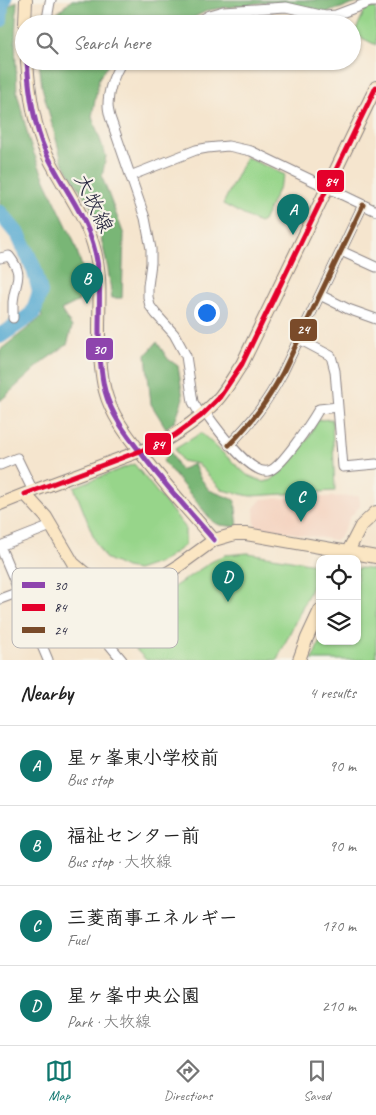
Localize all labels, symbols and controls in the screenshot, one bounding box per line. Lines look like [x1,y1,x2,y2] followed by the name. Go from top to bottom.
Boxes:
[15,15,361,70] search box
[33,29,61,57] icon: search
[73,31,150,55] text: Search here
[69,169,119,237] street label: 大牧線
[316,169,345,193] line badge: 84
[325,173,339,190] text: 84
[277,194,309,235] pin: A
[71,263,103,304] pin: B
[194,300,220,326] your location
[289,318,318,342] line badge: 24
[297,321,311,338] text: 24
[85,337,114,361] line badge: 30
[93,341,107,358] text: 30
[144,432,172,456] line badge: 84
[152,436,166,453] text: 84
[285,481,317,522] pin: C
[316,555,361,645] map controls
[316,555,361,600] button: locate
[212,561,244,602] pin: D
[12,568,178,648] legend
[54,577,68,594] text: 30
[54,599,68,616] text: 84
[316,600,361,645] button: layers
[54,622,68,639] text: 24
[20,680,73,706] text: Nearby
[309,683,356,703] text: 4 results
[67,746,219,770] text: 星ヶ峯東小学校前
[32,756,40,776] text: A
[329,756,356,776] text: 90 m
[67,770,113,790] text: Bus stop
[67,824,200,848] text: 福祉センター前
[32,836,40,856] text: B
[329,836,356,856] text: 90 m
[67,852,172,872] text: Bus stop · 大牧線
[67,906,238,930] text: 三菱商事エネルギー
[32,916,40,936] text: C
[322,916,356,936] text: 170 m
[67,930,88,950] text: Fuel
[67,984,200,1008] text: 星ヶ峯中央公園
[31,996,41,1016] text: D
[322,996,356,1016] text: 210 m
[67,1012,151,1032] text: Park · 大牧線
[45,1057,73,1104] tab: Map
[164,1057,212,1104] tab: Directions
[303,1057,331,1104] tab: Saved

